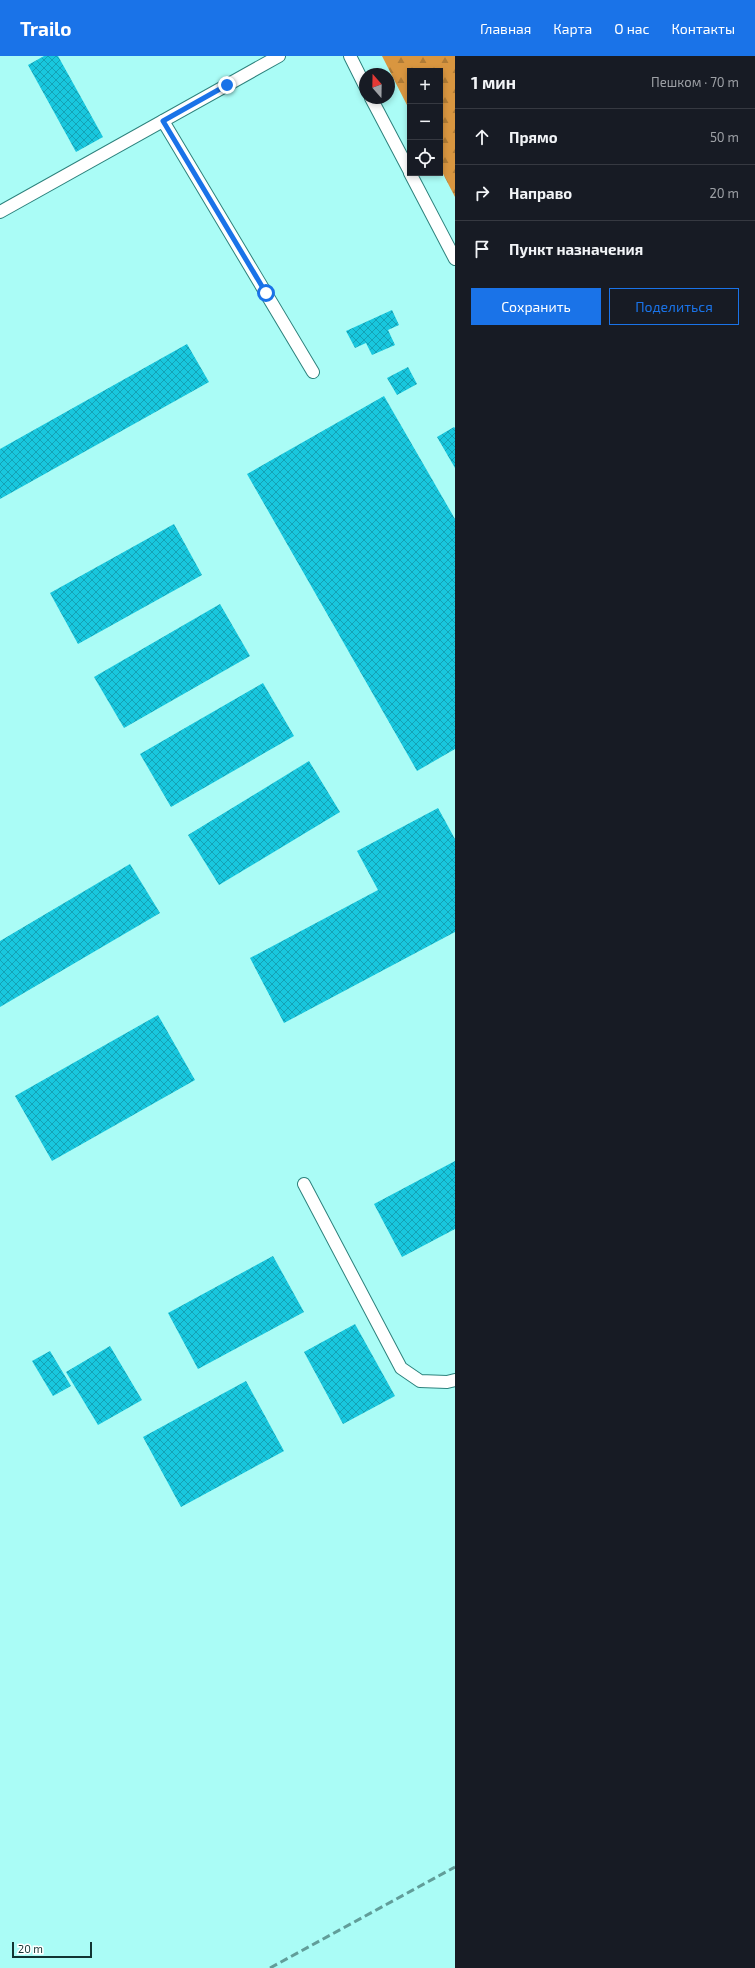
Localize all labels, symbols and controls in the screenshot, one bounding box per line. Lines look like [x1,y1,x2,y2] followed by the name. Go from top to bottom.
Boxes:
[20,17,72,40] text: Trailo
[480,20,531,37] text: Главная
[553,20,592,37] text: Карта
[614,20,650,37] text: О нас
[672,20,735,37] text: Контакты
[359,68,395,104] north arrow
[407,68,443,176] map controls
[407,68,443,104] button: +
[471,72,516,92] text: 1 мин
[651,74,739,90] text: Пешком · 70 m
[218,76,236,94] route end
[407,104,443,140] button: −
[471,126,493,148] icon: ahead
[509,128,558,146] text: Прямо
[710,129,739,145] text: 50 m
[407,140,443,176] button: locate
[471,182,493,204] icon: right
[509,184,572,202] text: Направо
[710,185,739,201] text: 20 m
[471,238,493,260] icon: arrive
[509,240,643,258] text: Пункт назначения
[257,284,275,302] route start
[471,288,601,325] button: Сохранить
[609,288,739,325] button: Поделиться
[12,1940,92,1959] scale bar
[18,1942,43,1955] text: 20 m

